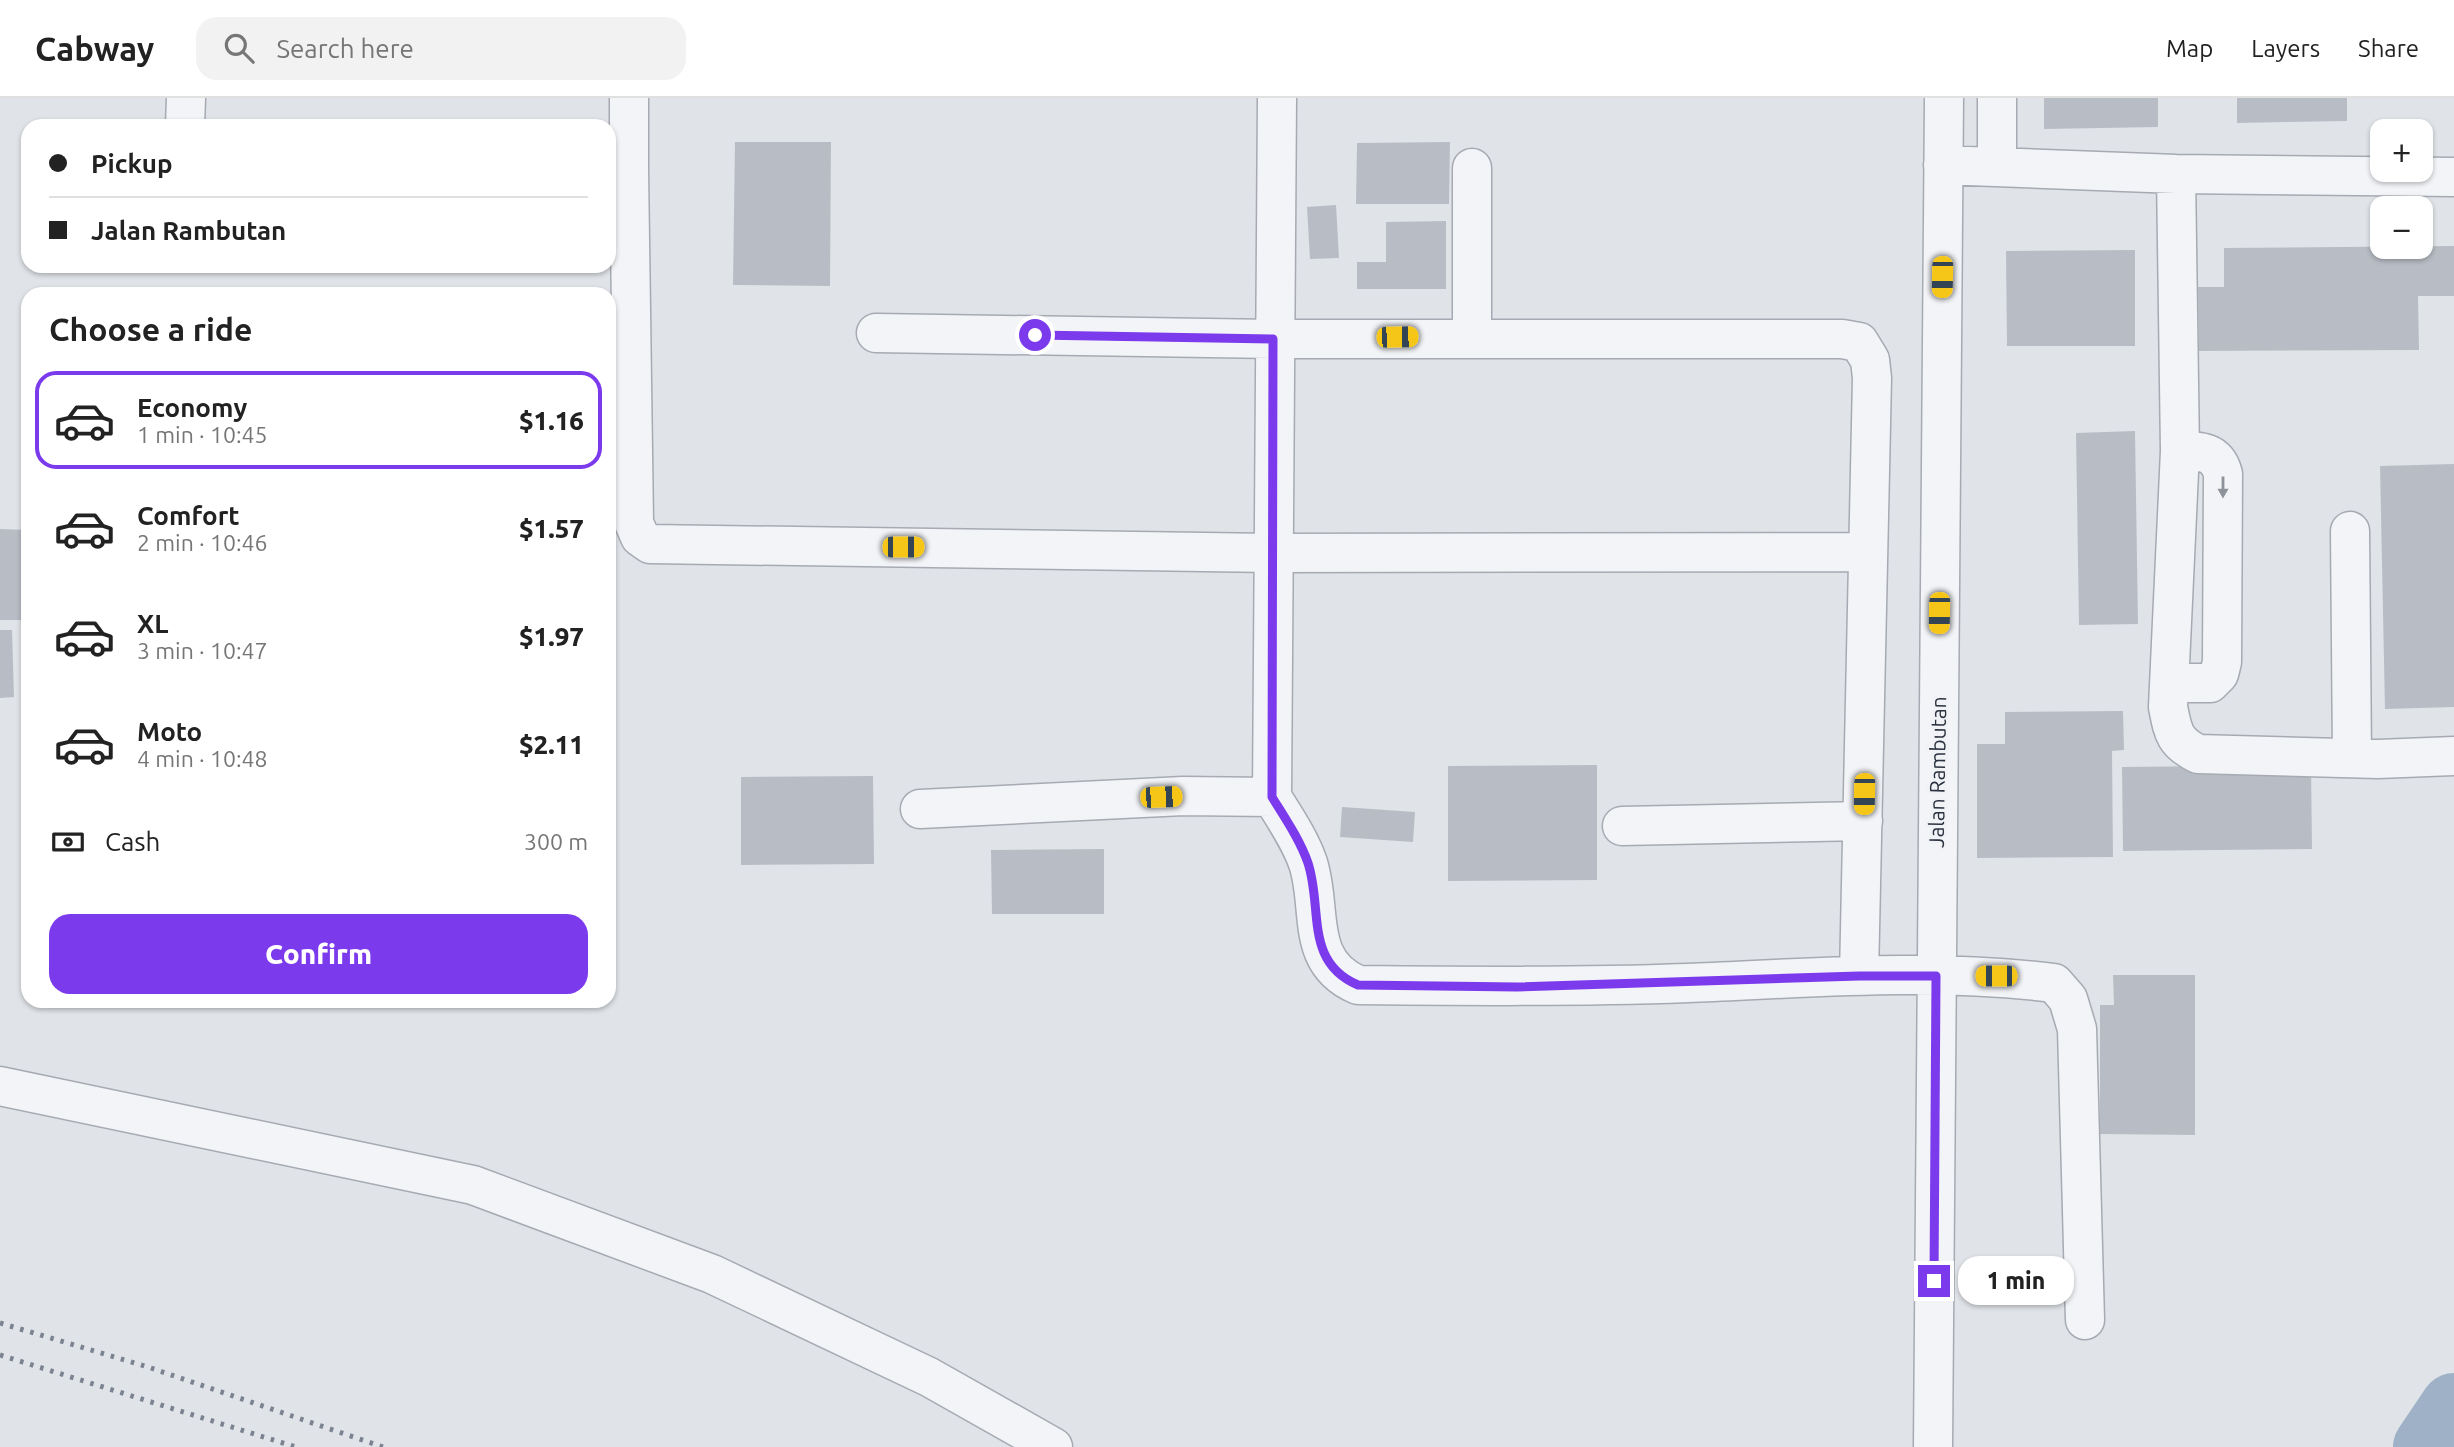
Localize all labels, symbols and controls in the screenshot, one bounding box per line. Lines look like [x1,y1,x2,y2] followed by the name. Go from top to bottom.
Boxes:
[196,17,686,80] search box
[220,29,258,67] icon: search
[35,30,154,67] text: Cabway
[276,34,414,63] text: Search here
[2166,35,2213,62] text: Map
[2251,35,2320,62] text: Layers
[2358,35,2419,62] text: Share
[2370,119,2433,259] map controls
[2370,119,2433,182] button: +
[91,149,173,178] text: Pickup
[2370,196,2433,259] button: −
[91,216,286,245] text: Jalan Rambutan
[1932,256,1953,298] car
[49,311,252,347] text: Choose a ride
[1019,319,1051,351] route start
[1376,326,1419,348] car
[53,389,116,452] icon: car
[137,393,247,422] text: Economy
[519,406,584,435] text: $1.16
[137,422,268,447] text: 1 min · 10:45
[2217,476,2229,498] one-way arrow
[53,497,116,560] icon: car
[137,501,240,530] text: Comfort
[519,514,584,543] text: $1.57
[137,530,268,555] text: 2 min · 10:46
[883,537,925,558] car
[1929,592,1950,634] car
[53,605,116,668] icon: car
[137,609,168,638] text: XL
[519,622,584,651] text: $1.97
[137,638,268,663] text: 3 min · 10:47
[1924,696,1950,848] street label: Jalan Rambutan
[53,713,116,776] icon: car
[137,717,202,746] text: Moto
[519,730,584,759] text: $2.11
[137,746,268,771] text: 4 min · 10:48
[1854,773,1875,815] car
[1140,786,1183,808] car
[49,823,87,861] icon: cash
[105,827,160,856] text: Cash
[524,829,588,854] text: 300 m
[49,914,588,994] button: Confirm
[1976,966,2018,987] car
[1958,1256,2074,1306] callout: 1 min
[1918,1265,1950,1297] route end
[1987,1268,2045,1293] text: 1 min

